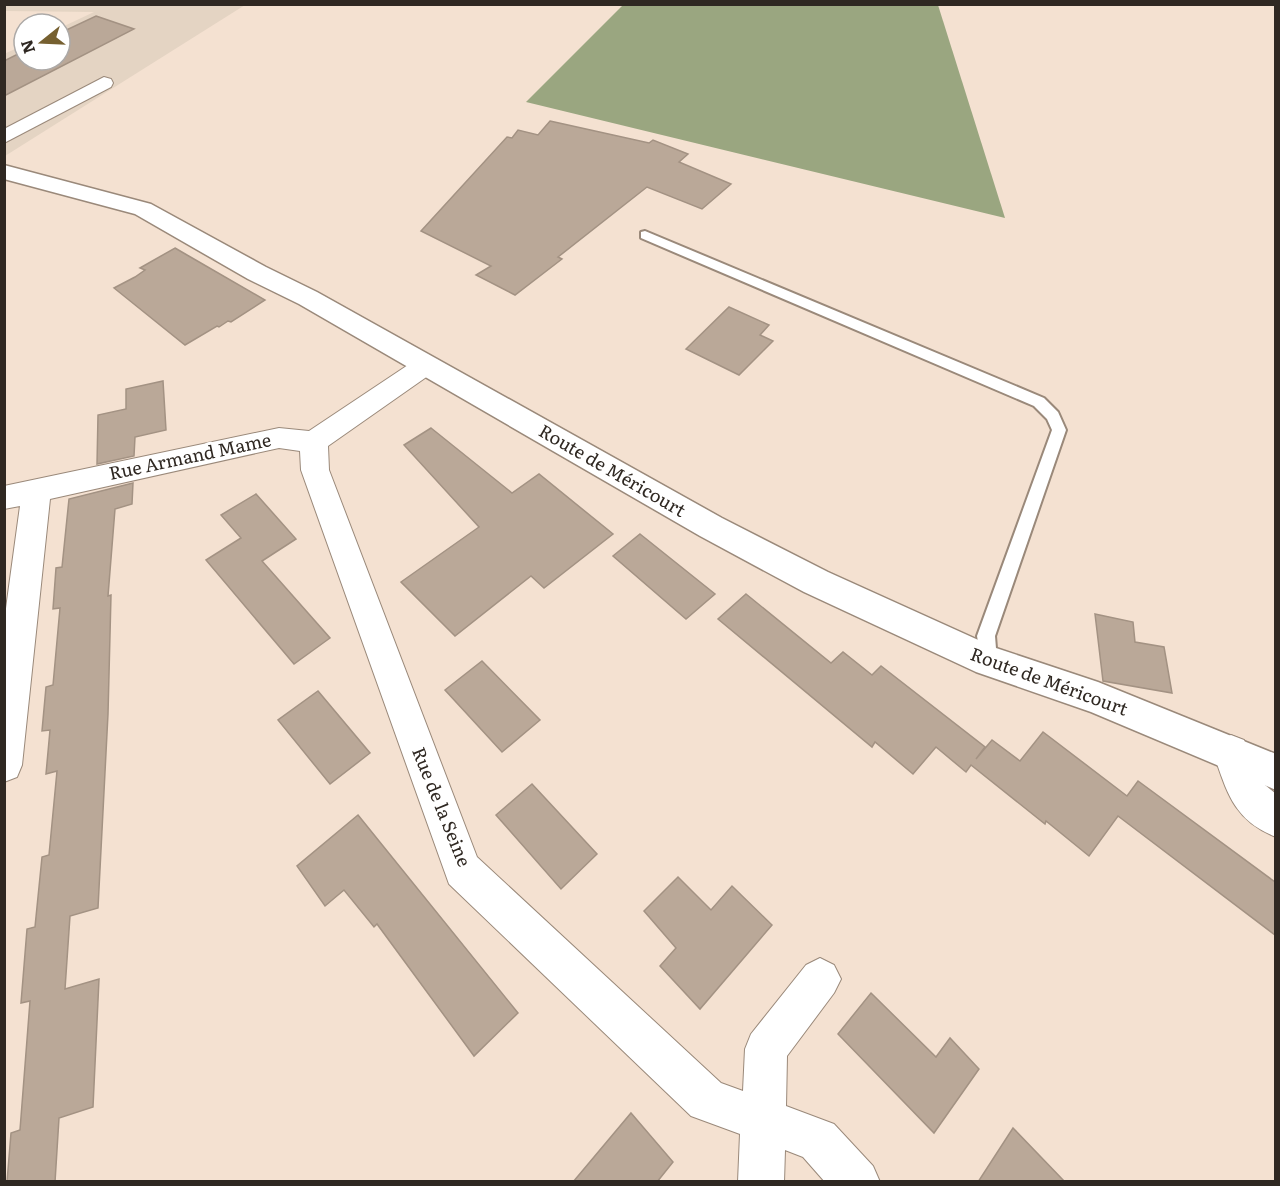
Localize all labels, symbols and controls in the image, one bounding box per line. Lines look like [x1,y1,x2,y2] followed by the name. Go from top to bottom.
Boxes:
[12,12,72,72] north arrow
[13,37,40,57] text: N
[534,417,692,523] street label: Route de Méricourt
[106,425,273,486] street label: Rue Armand Mame
[967,640,1133,722] street label: Route de Méricourt
[406,743,479,870] street label: Rue de la Seine

